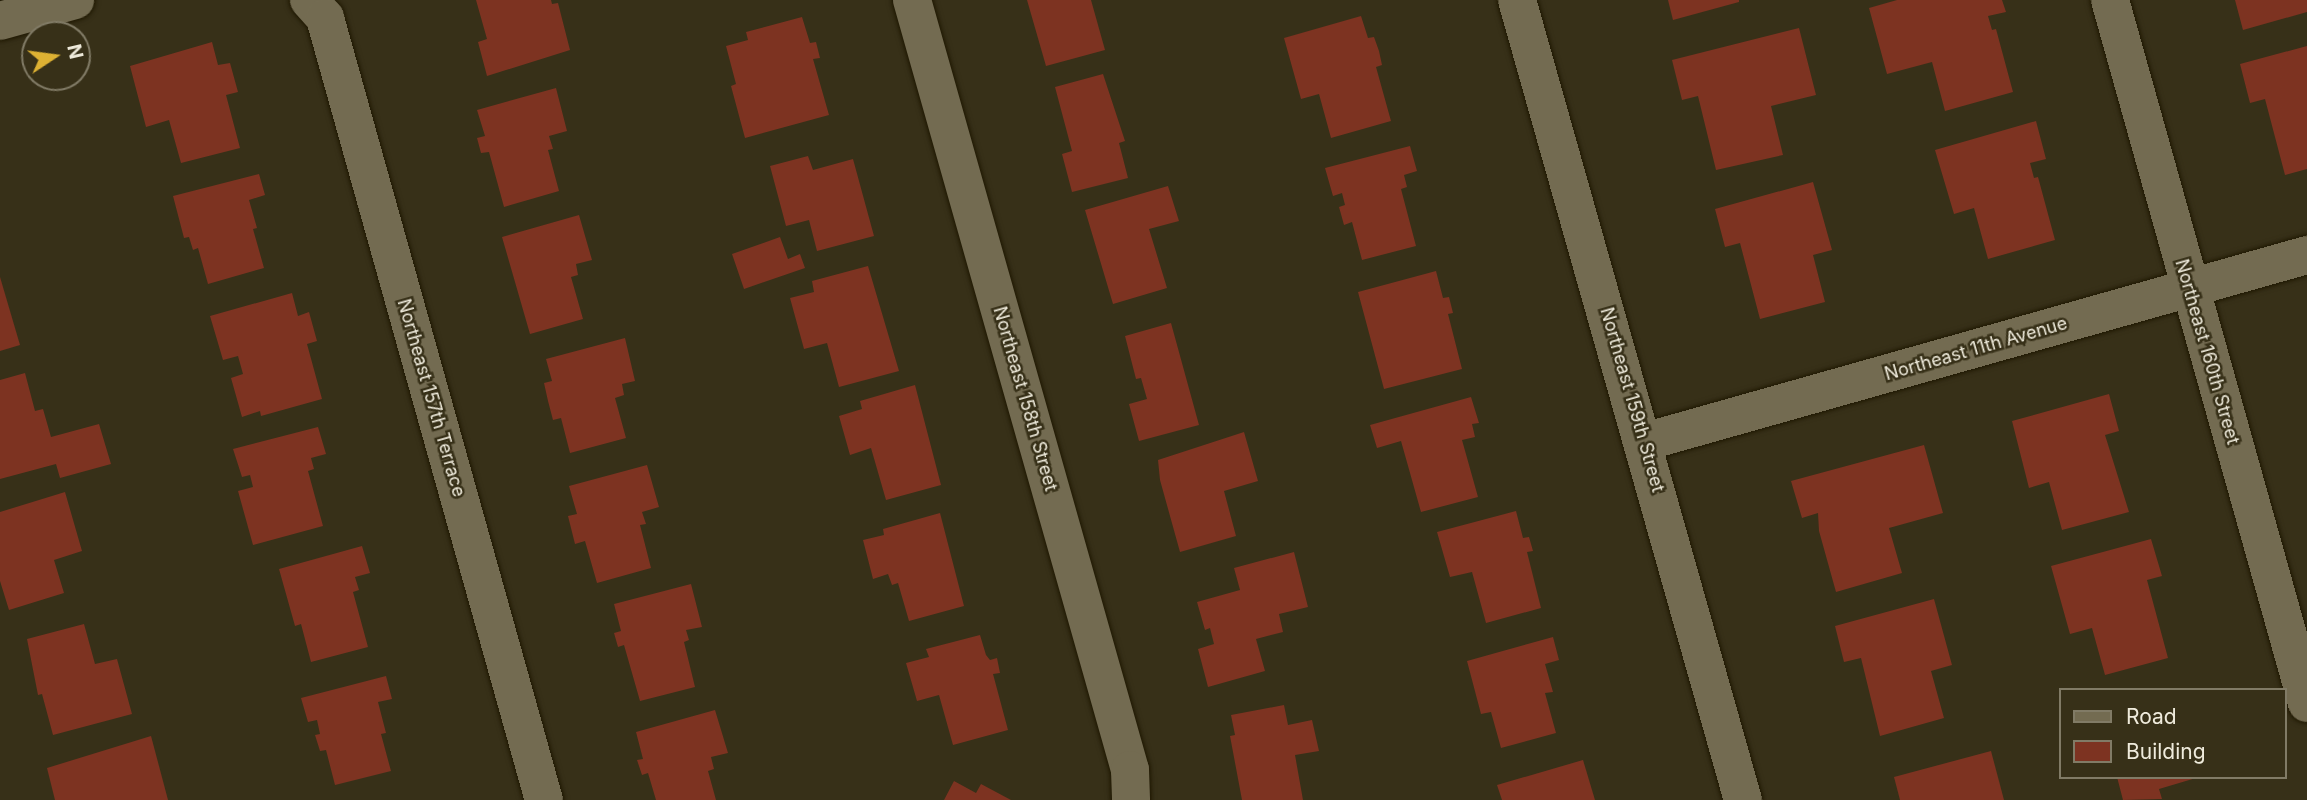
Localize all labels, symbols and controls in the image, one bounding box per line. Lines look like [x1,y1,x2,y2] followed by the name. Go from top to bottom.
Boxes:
[21,21,91,91] north arrow
[62,42,88,61] text: N
[2170,257,2244,447] street label: Northeast 160th Street
[392,297,470,499] street label: Northeast 157th Terrace
[988,304,1062,494] street label: Northeast 158th Street
[1595,305,1669,495] street label: Northeast 159th Street
[1882,313,2070,385] street label: Northeast 11th Avenue
[2058,688,2286,779] legend
[2126,704,2177,729] text: Road
[2126,739,2206,764] text: Building

